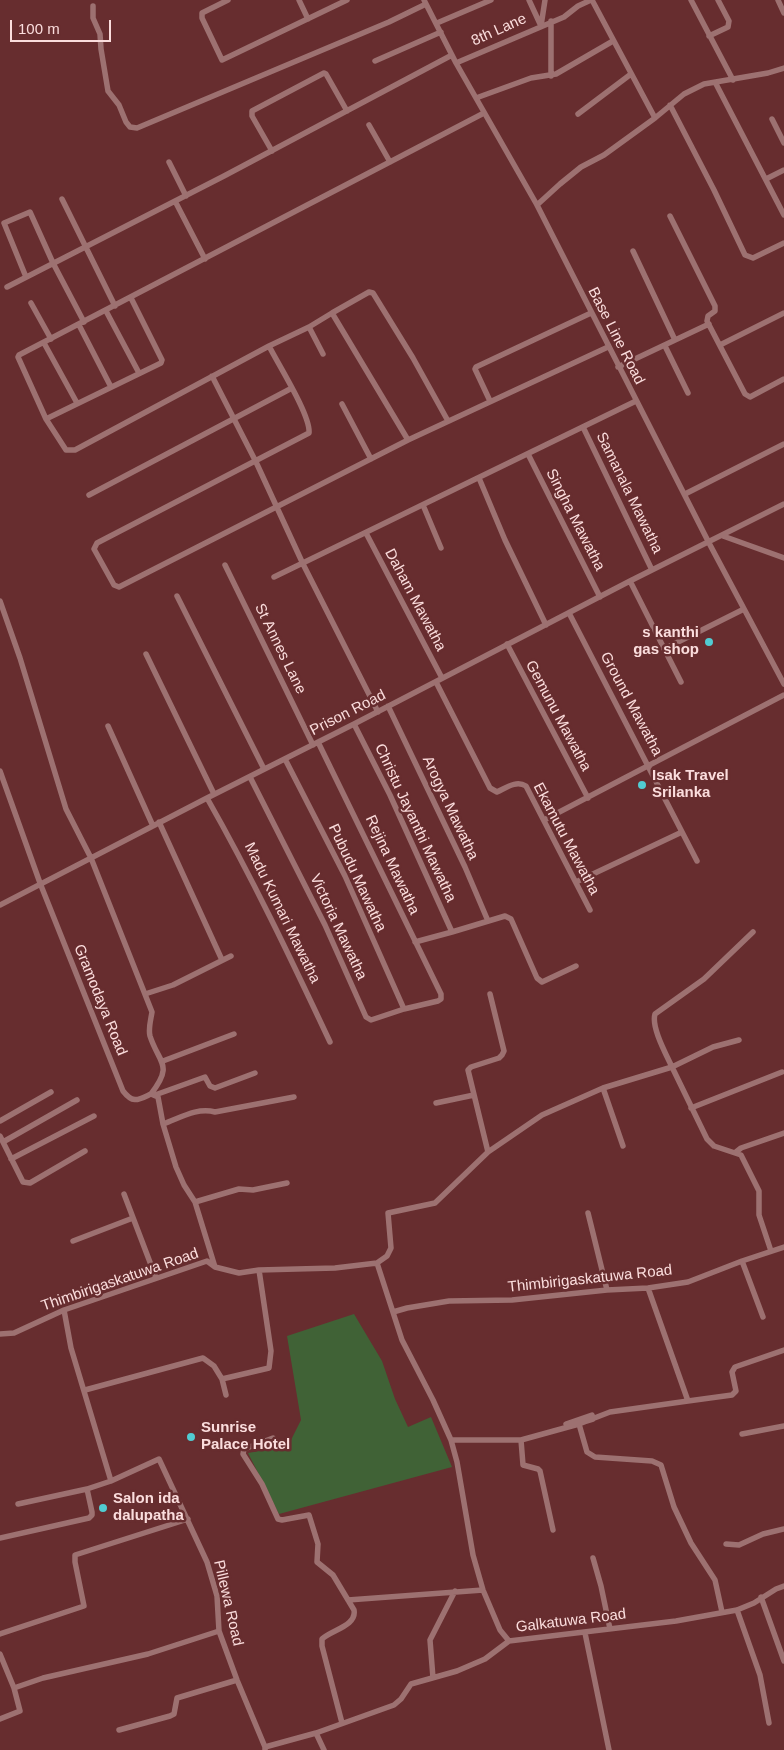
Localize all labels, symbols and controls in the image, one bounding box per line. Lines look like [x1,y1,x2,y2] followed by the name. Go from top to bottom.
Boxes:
[12,10,114,42] scale bar
[469,10,529,50] street label: 8th Lane
[18,20,60,37] text: 100 m
[584,284,648,388] street label: Base Line Road
[592,429,666,557] street label: Samanala Mawatha
[542,466,608,574] street label: Singha Mawatha
[380,546,450,654] street label: Daham Mawatha
[250,601,310,697] street label: St Annes Lane
[633,624,699,659] place label: s kanthi gas shop
[703,636,715,648] marker: s kanthi gas shop
[596,649,666,759] street label: Ground Mawatha
[521,658,595,774] street label: Gemunu Mawatha
[307,686,389,740] street label: Prison Road
[370,741,460,905] street label: Christu Jayanthi Mawatha
[418,753,482,863] street label: Arogya Mawatha
[652,767,729,802] place label: Isak Travel Srilanka
[636,779,648,791] marker: Isak Travel Srilanka
[529,780,603,898] street label: Ekamutu Mawatha
[361,812,423,918] street label: Rejina Mawatha
[324,821,390,935] street label: Pubudu Mawatha
[240,840,324,986] street label: Madu Kumari Mawatha
[306,871,370,983] street label: Victoria Mawatha
[69,942,131,1058] street label: Gramodaya Road
[39,1245,201,1315] street label: Thimbirigaskatuwa Road
[507,1261,673,1297] street label: Thimbirigaskatuwa Road
[201,1419,290,1454] place label: Sunrise Palace Hotel
[185,1431,197,1443] marker: Sunrise Palace Hotel
[113,1490,184,1525] place label: Salon ida dalupatha
[97,1502,109,1514] marker: Salon ida dalupatha
[209,1558,247,1648] street label: Pillewa Road
[515,1605,627,1637] street label: Galkatuwa Road

